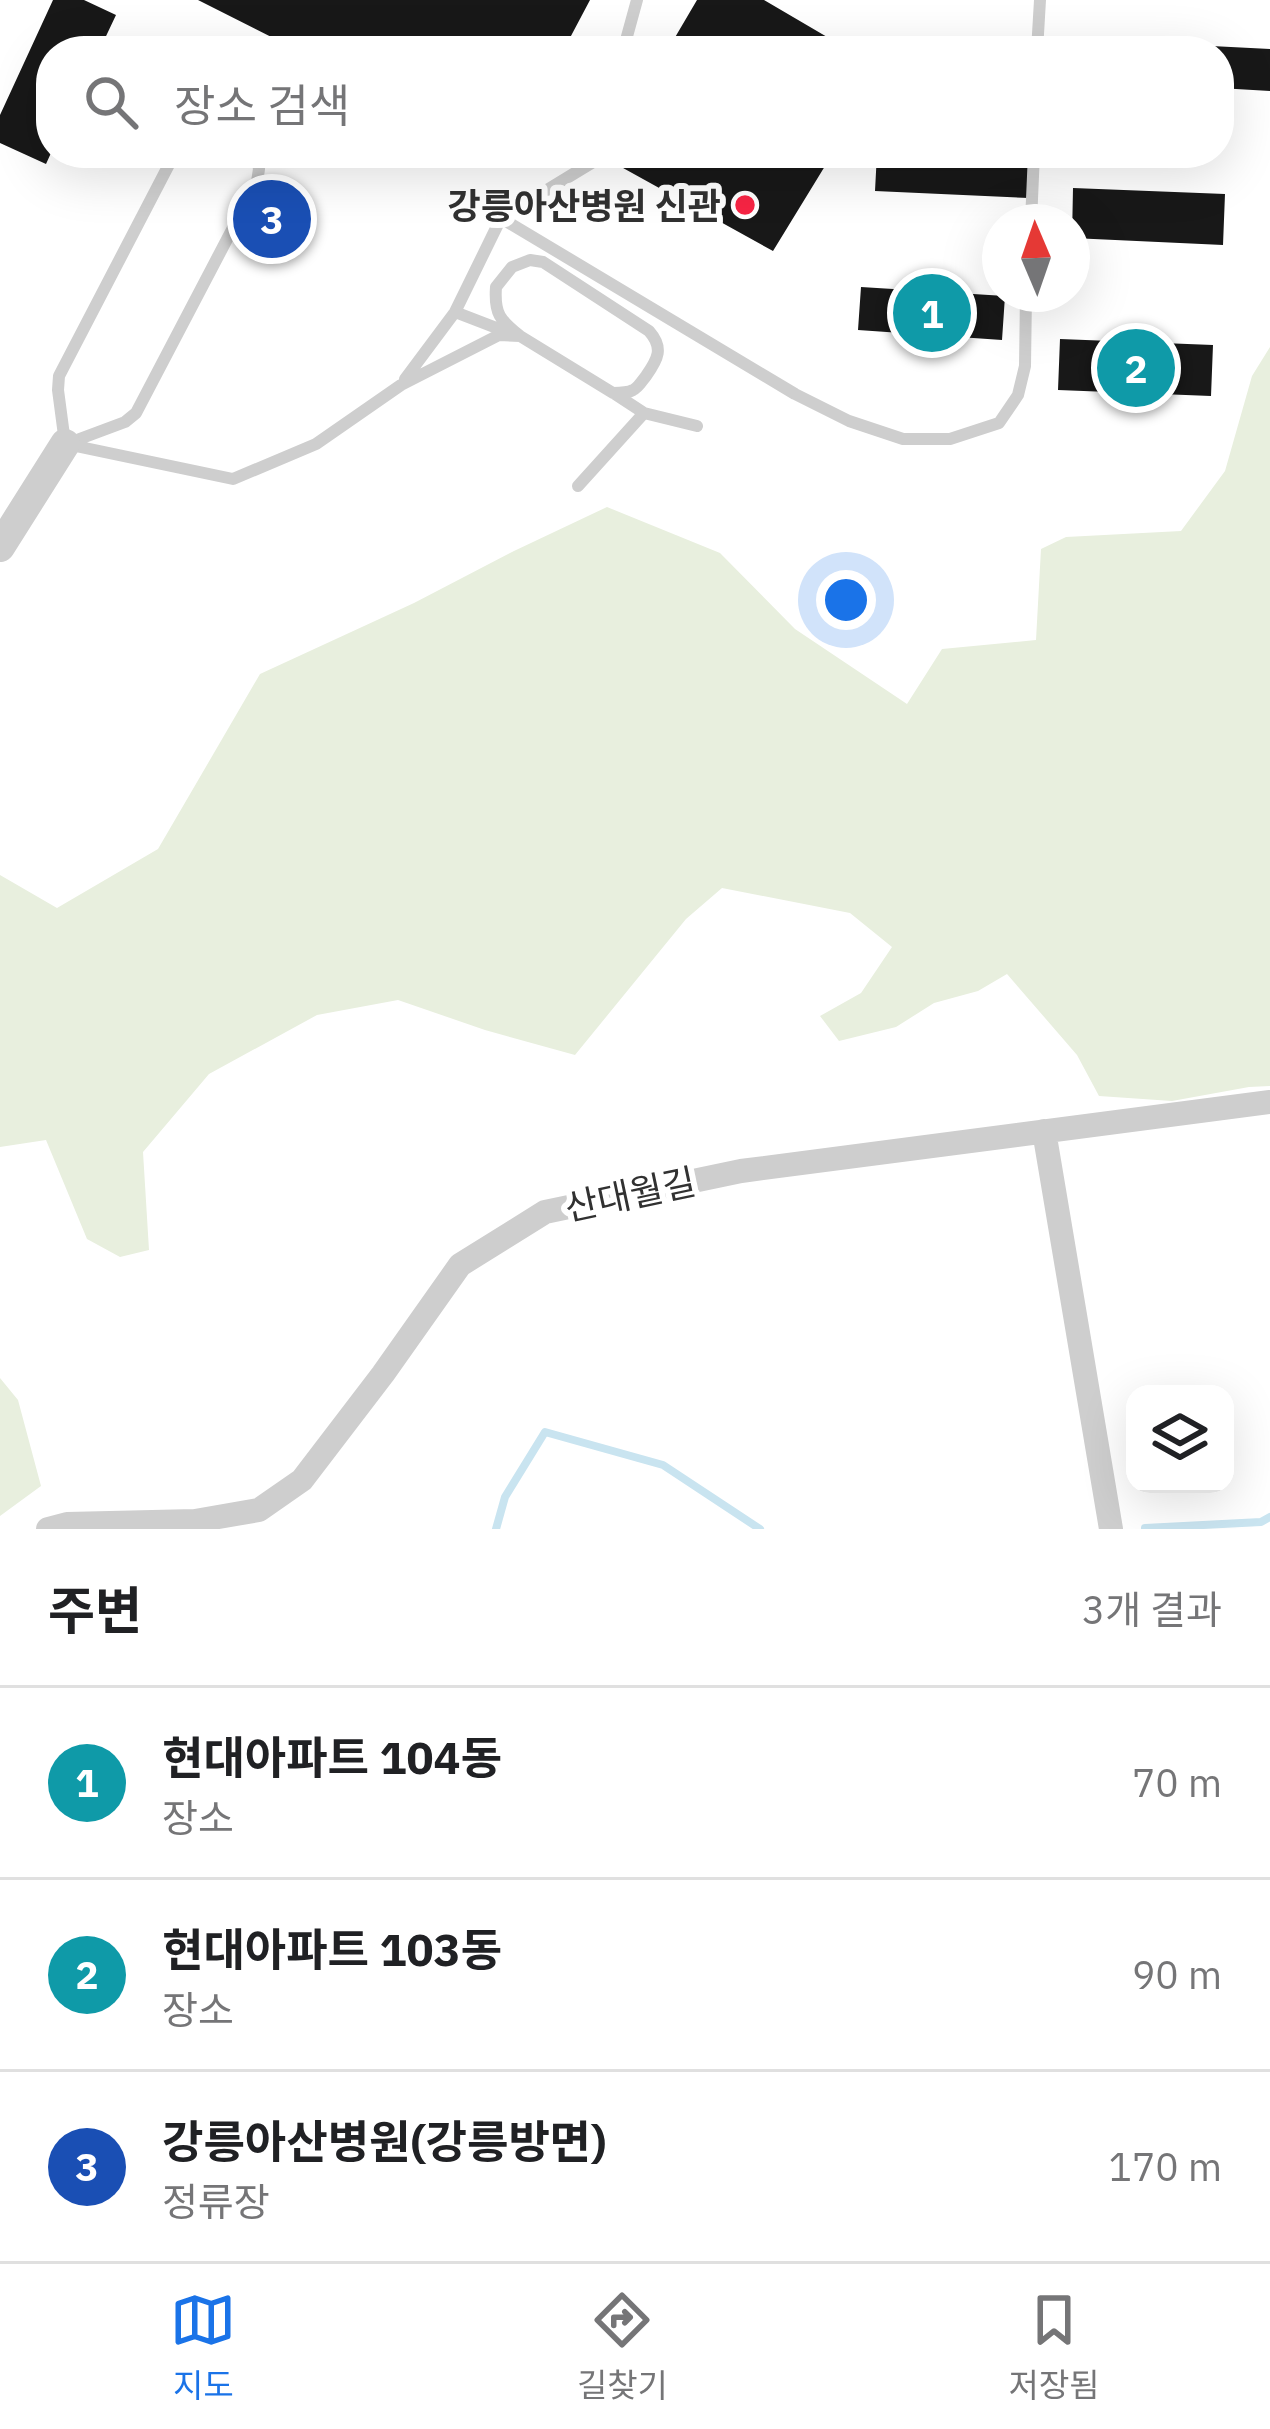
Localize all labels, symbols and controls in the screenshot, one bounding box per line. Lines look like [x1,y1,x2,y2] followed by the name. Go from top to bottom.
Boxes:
[36,36,1234,168] search box
[78,69,144,135] icon: search
[174,76,350,134] text: 장소 검색
[233,174,311,264] pin: 3
[448,182,721,229] place label: 강릉아산병원 신관
[732,192,758,218] marker: 강릉아산병원 신관
[982,204,1090,312] north arrow
[893,268,971,358] pin: 1
[1097,323,1175,413] pin: 2
[816,570,876,630] your location
[560,1157,700,1231] street label: 산대월길
[1126,1385,1234,1493] map controls
[1126,1385,1234,1493] button: layers
[48,1577,142,1643] text: 주변
[1082,1584,1222,1635] text: 3개 결과
[162,1728,502,1786] text: 현대아파트 104동
[75,1757,99,1808] text: 1
[1132,1757,1222,1808] text: 70 m
[162,1792,234,1843] text: 장소
[162,1920,502,1978] text: 현대아파트 103동
[75,1949,99,2000] text: 2
[1132,1949,1222,2000] text: 90 m
[162,1984,234,2035] text: 장소
[162,2112,606,2170] text: 강릉아산병원(강릉방면)
[75,2141,99,2192] text: 3
[1109,2141,1222,2192] text: 170 m
[162,2176,270,2227] text: 정류장
[170,2287,236,2407] tab: 지도
[577,2287,668,2407] tab: 길찾기
[1009,2287,1100,2407] tab: 저장됨

